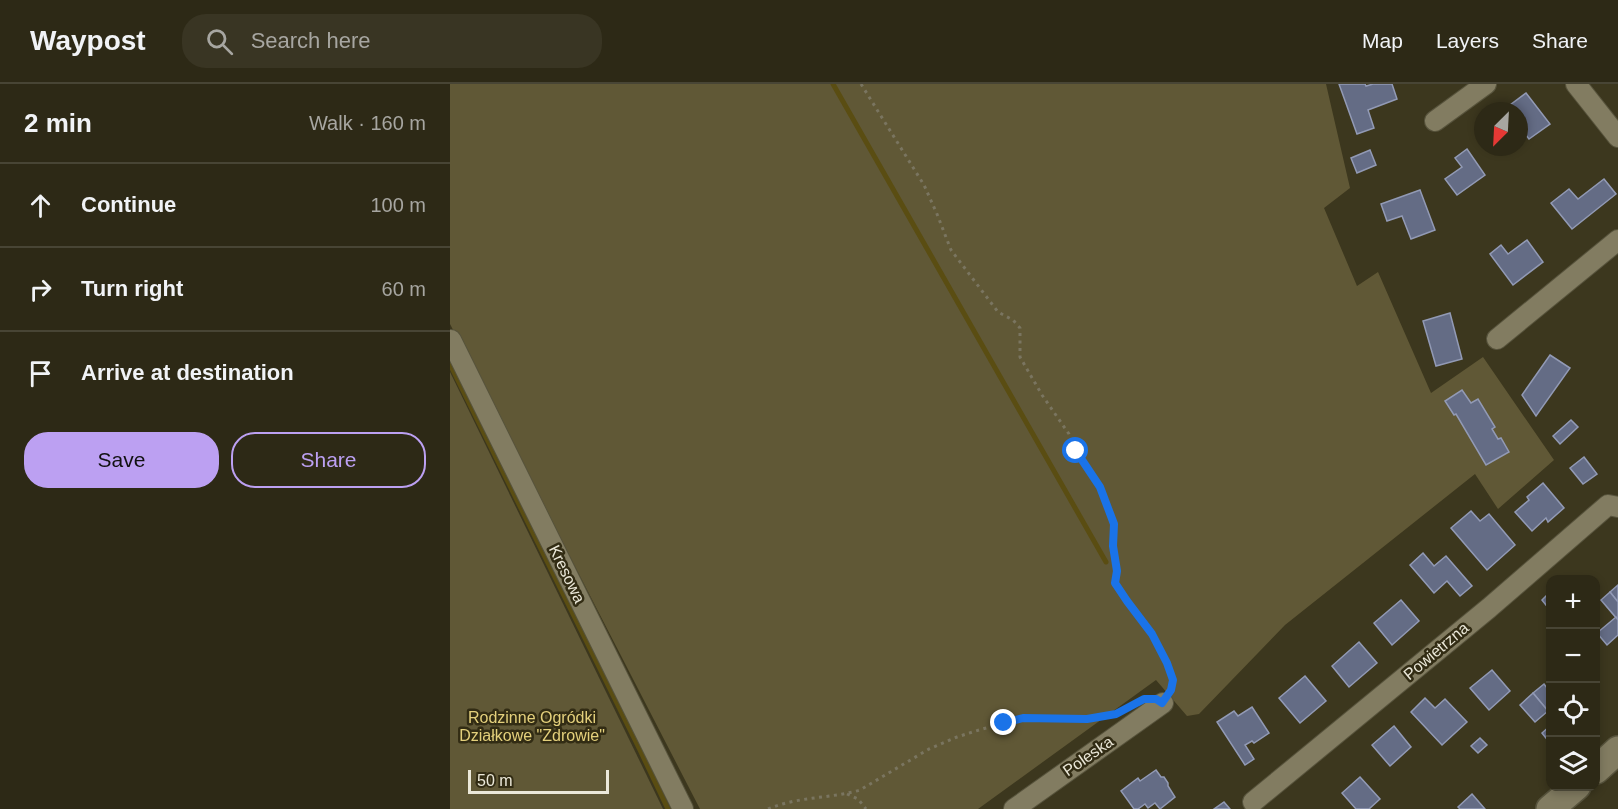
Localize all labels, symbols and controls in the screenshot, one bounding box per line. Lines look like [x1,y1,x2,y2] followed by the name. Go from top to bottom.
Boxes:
[182,14,602,68] search box
[30,25,146,56] text: Waypost
[203,25,236,58] icon: search
[251,28,371,53] text: Search here
[1362,29,1403,52] text: Map
[1436,29,1499,52] text: Layers
[1532,29,1588,52] text: Share
[1474,102,1528,156] north arrow
[24,108,92,138] text: 2 min
[309,112,426,134] text: Walk · 160 m
[24,189,57,222] icon: ahead
[81,192,176,217] text: Continue
[370,194,426,216] text: 100 m
[24,273,57,306] icon: right
[81,276,183,301] text: Turn right
[382,278,426,300] text: 60 m
[24,357,57,390] icon: arrive
[81,360,294,385] text: Arrive at destination
[24,432,219,488] button: Save
[231,432,426,488] button: Share
[1062,437,1088,463] route start
[546,542,588,606] street label: Kresowa
[1546,575,1600,791] map controls
[1546,575,1600,629] button: +
[1400,619,1472,683] street label: Powietrzna
[1546,629,1600,683] button: −
[1546,683,1600,737] button: locate
[459,709,605,744] park label: Rodzinne Ogródki Działkowe "Zdrowie"
[990,709,1016,735] route end
[1060,733,1116,779] street label: Poleska
[1546,737,1600,791] button: layers
[468,767,609,794] scale bar
[477,772,513,789] text: 50 m

